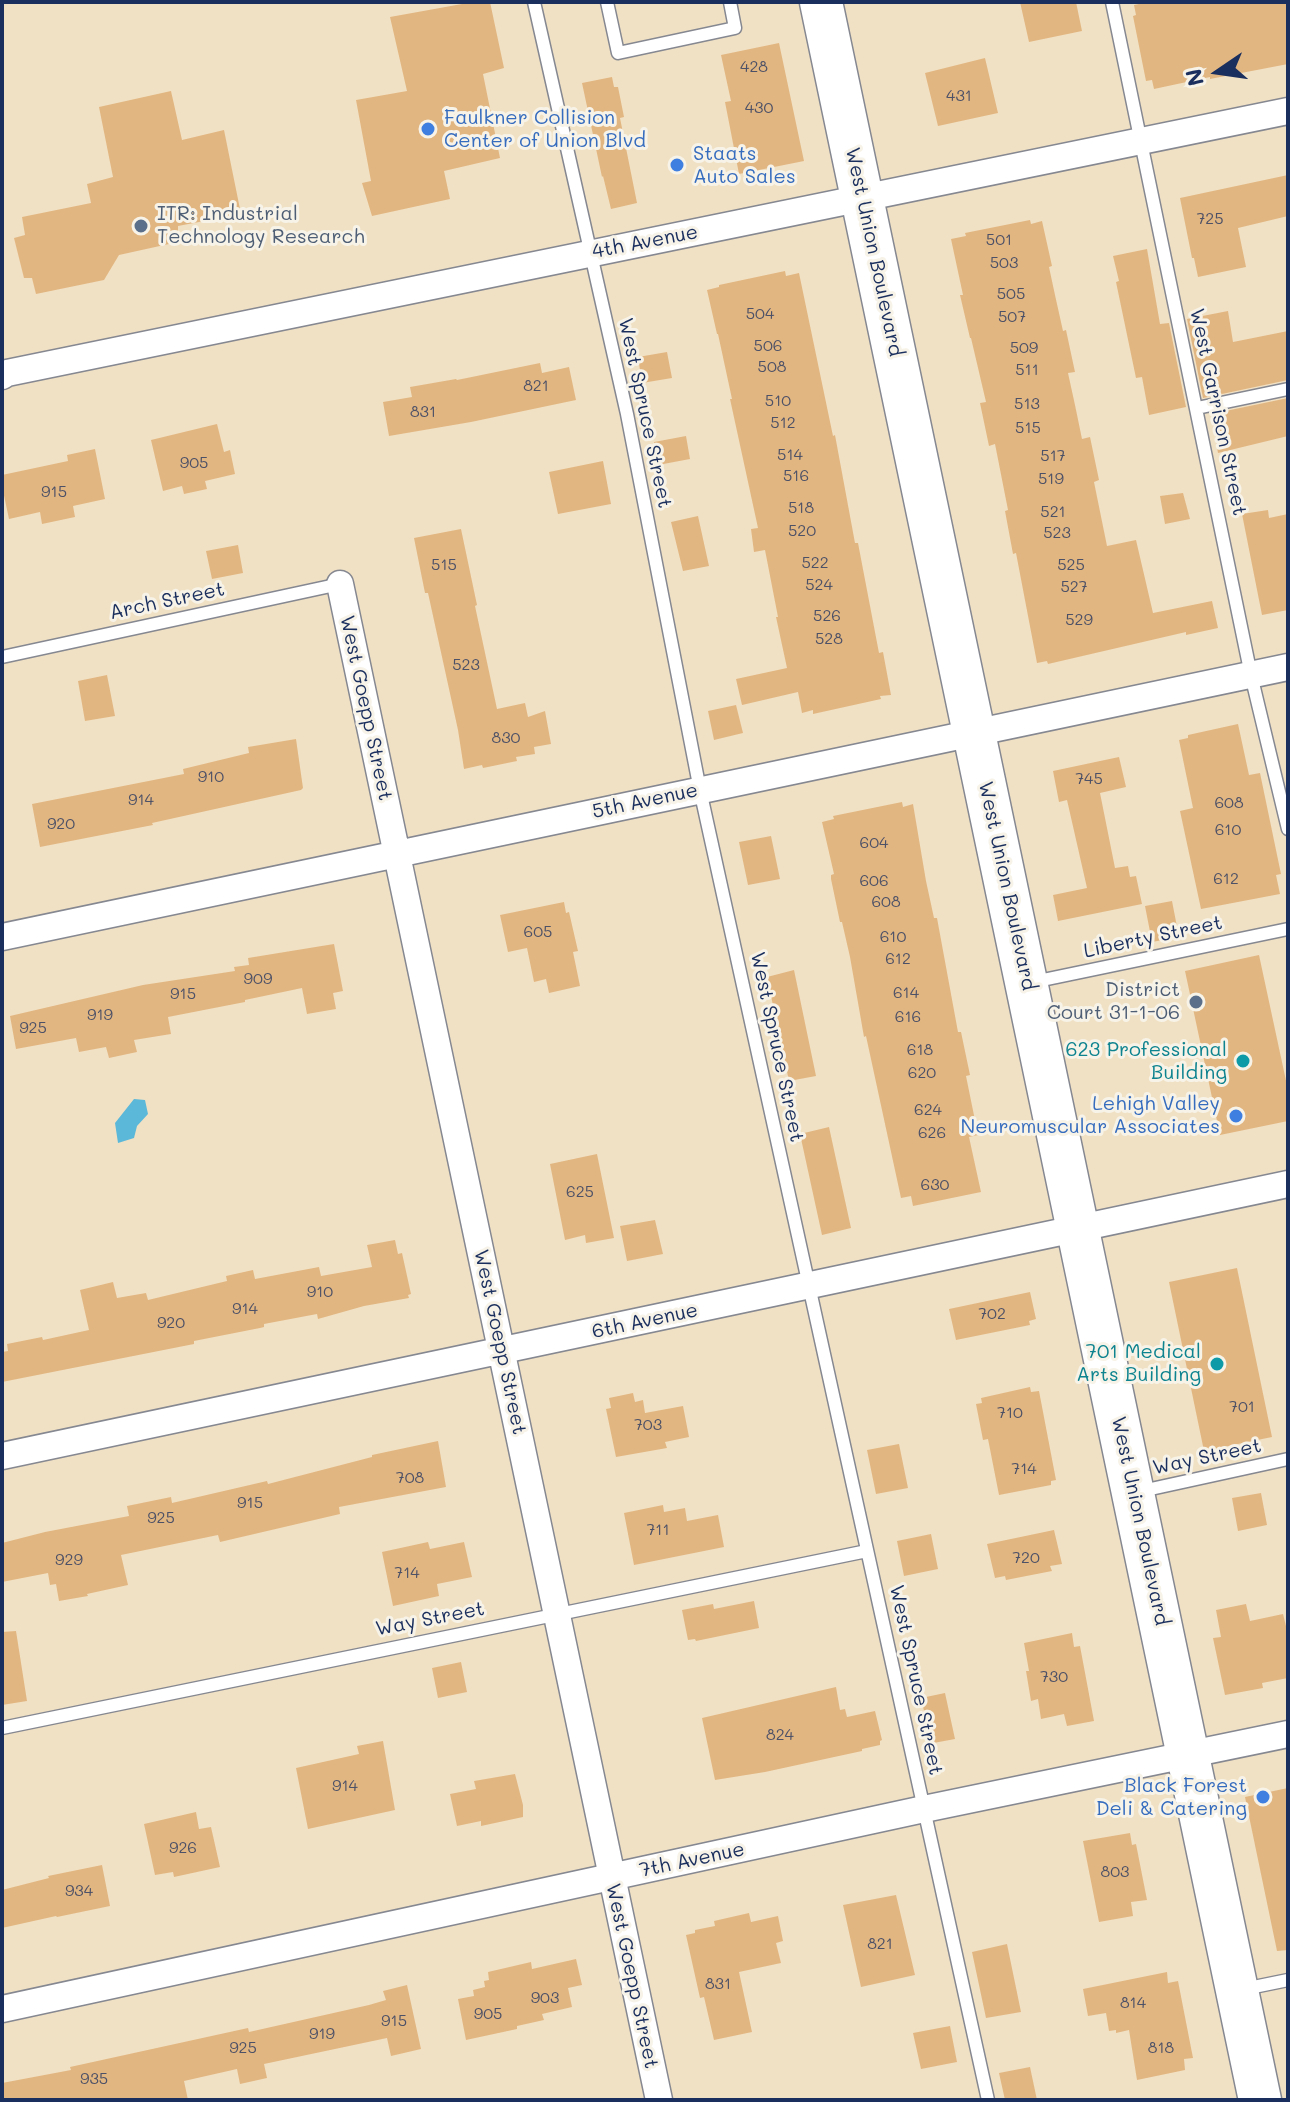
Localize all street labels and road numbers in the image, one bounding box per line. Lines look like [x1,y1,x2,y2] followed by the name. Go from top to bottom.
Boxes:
[840,145,908,359] street label: West Union Boulevard
[590,220,700,264] street label: 4th Avenue
[1184,306,1252,518] street label: West Garrison Street
[613,316,677,510] street label: West Spruce Street
[107,577,227,625] street label: Arch Street
[335,613,397,803] street label: West Goepp Street
[590,778,700,824] street label: 5th Avenue
[973,779,1041,993] street label: West Union Boulevard
[1081,911,1225,963] street label: Liberty Street
[745,950,809,1144] street label: West Spruce Street
[469,1247,531,1437] street label: West Goepp Street
[590,1298,700,1344] street label: 6th Avenue
[1106,1414,1174,1628] street label: West Union Boulevard
[1150,1434,1264,1480] street label: Way Street
[884,1583,948,1777] street label: West Spruce Street
[373,1597,487,1641] street label: Way Street
[637,1837,747,1883] street label: 7th Avenue
[601,1881,663,2071] street label: West Goepp Street

